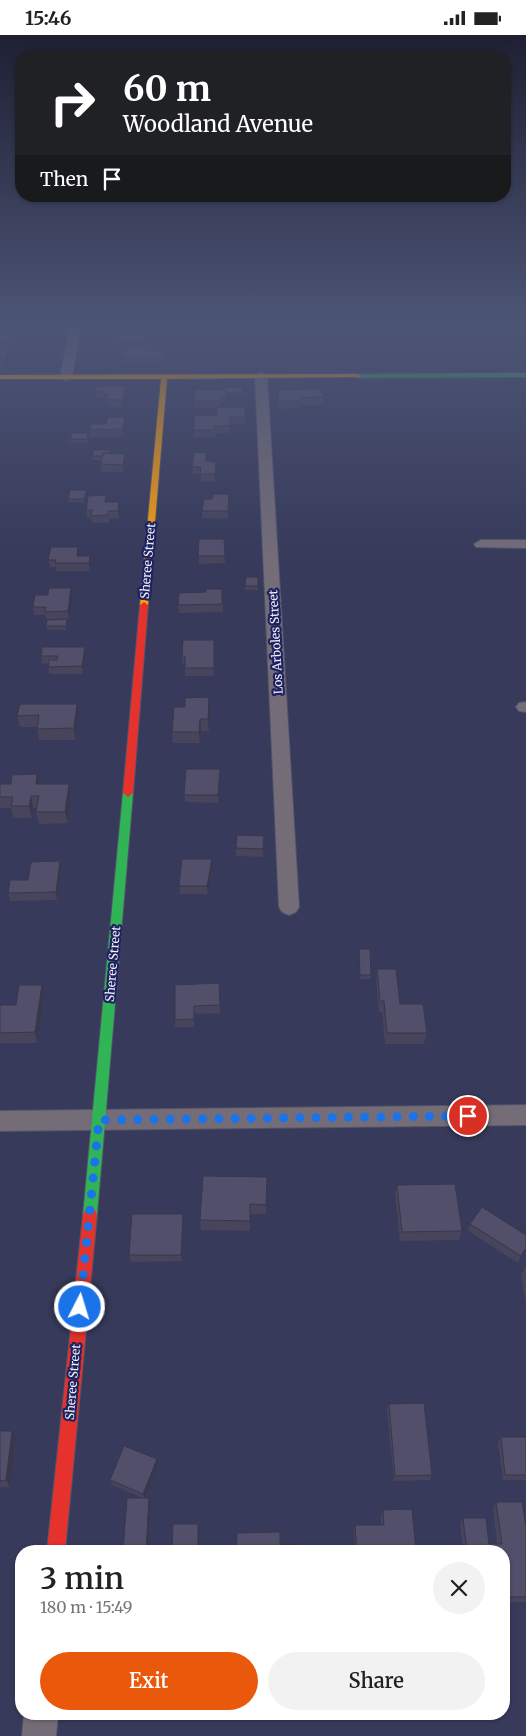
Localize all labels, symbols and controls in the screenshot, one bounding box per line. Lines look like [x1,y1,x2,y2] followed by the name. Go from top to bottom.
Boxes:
[25,6,72,30] text: 15:46
[123,67,211,111] text: 60 m
[40,70,105,135] icon: right
[123,110,313,138] text: Woodland Avenue
[98,165,126,193] icon: arrive
[40,167,88,191] text: Then
[137,522,158,600] street label: Sheree Street
[265,589,286,695] street label: Los Arboles Street
[102,925,123,1003] street label: Sheree Street
[447,1095,489,1137] pin
[454,1102,482,1130] icon: arrive
[53,1280,105,1332] position arrow
[62,1343,83,1421] street label: Sheree Street
[40,1559,124,1597] text: 3 min
[433,1562,485,1614] button: close
[40,1597,133,1617] text: 180 m · 15:49
[40,1652,258,1710] button: Exit
[268,1652,485,1710] button: Share

